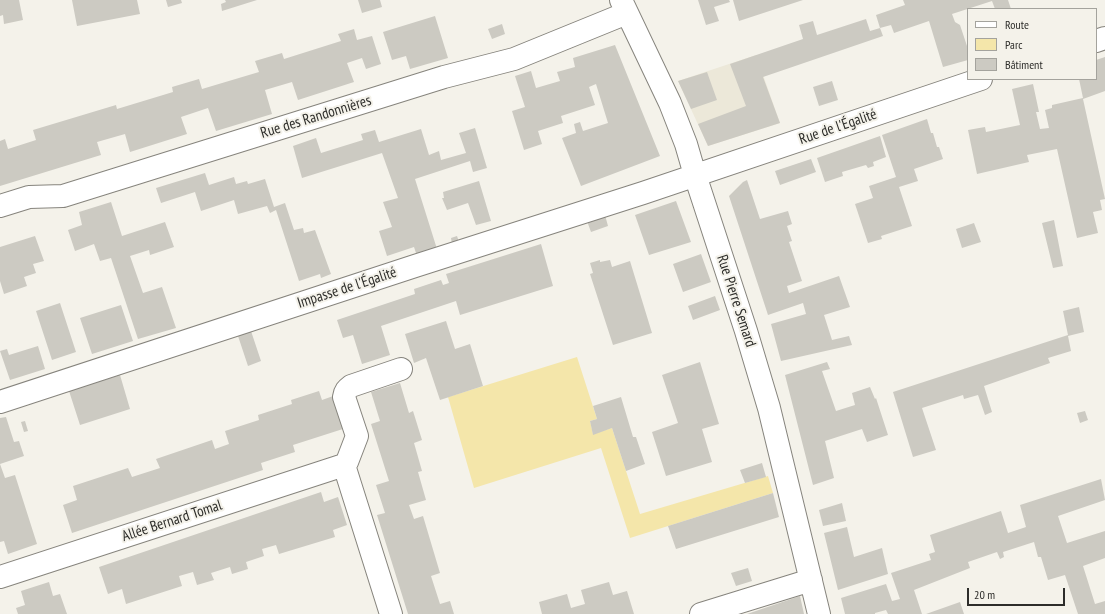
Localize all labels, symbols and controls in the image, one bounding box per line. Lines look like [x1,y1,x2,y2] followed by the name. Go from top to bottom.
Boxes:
[967,8,1097,80] legend
[1005,17,1029,32] text: Route
[1005,37,1022,52] text: Parc
[1005,57,1043,72] text: Bâtiment
[258,92,374,142] street label: Rue des Randonnières
[797,105,879,149] street label: Rue de l'Égalité
[713,253,759,349] street label: Rue Pierre Semard
[295,263,399,313] street label: Impasse de l'Égalité
[120,496,224,546] street label: Allée Bernard Tomal
[969,580,1067,606] scale bar
[974,587,995,602] text: 20 m

